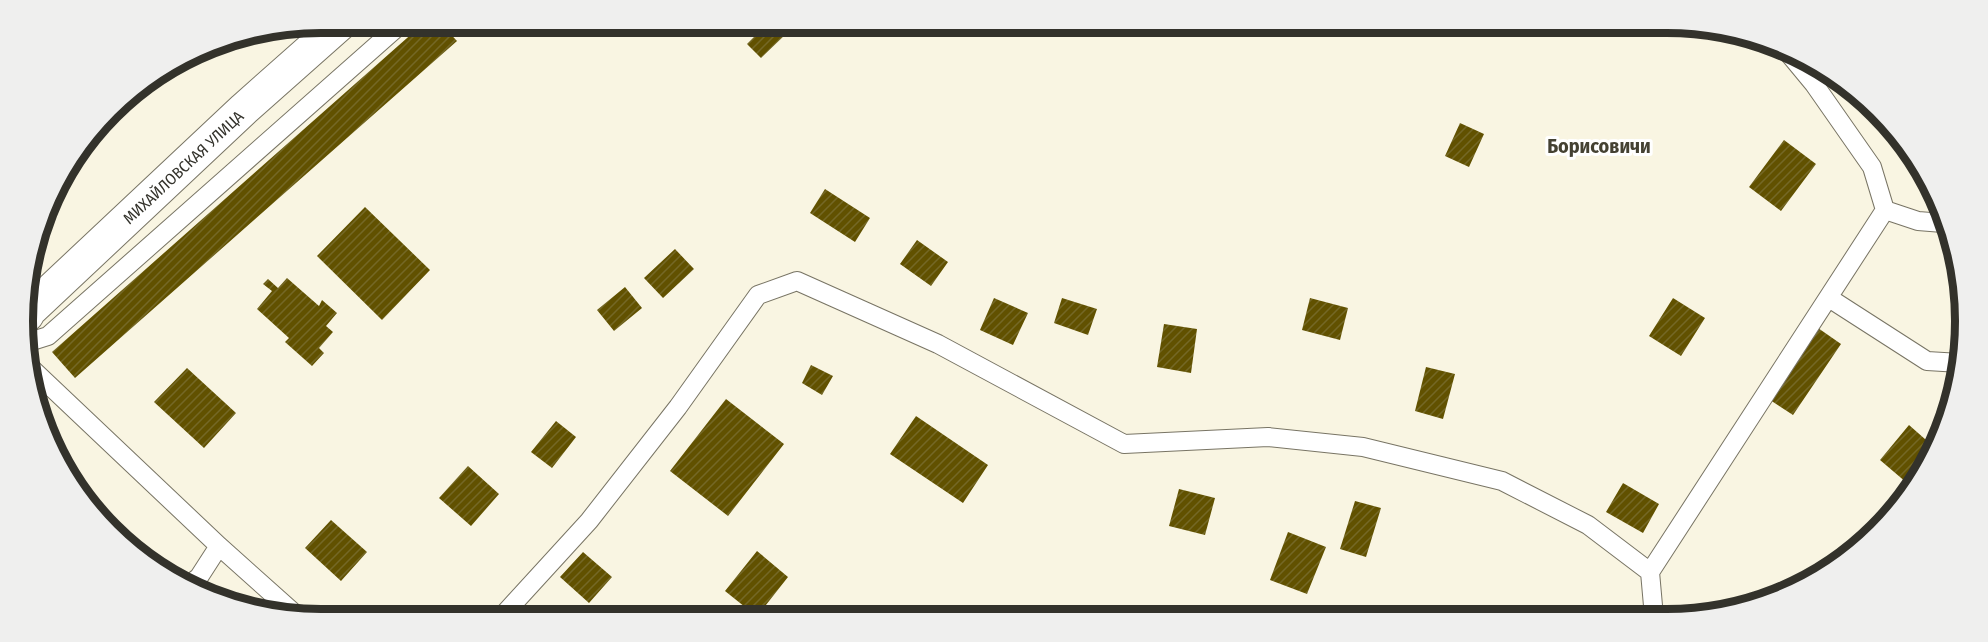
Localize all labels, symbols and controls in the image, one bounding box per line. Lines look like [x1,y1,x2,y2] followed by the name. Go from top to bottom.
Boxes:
[119,106,248,228] street label: МИХАЙЛОВСКАЯ УЛИЦА
[1547,134,1651,158] district label: Борисовичи

